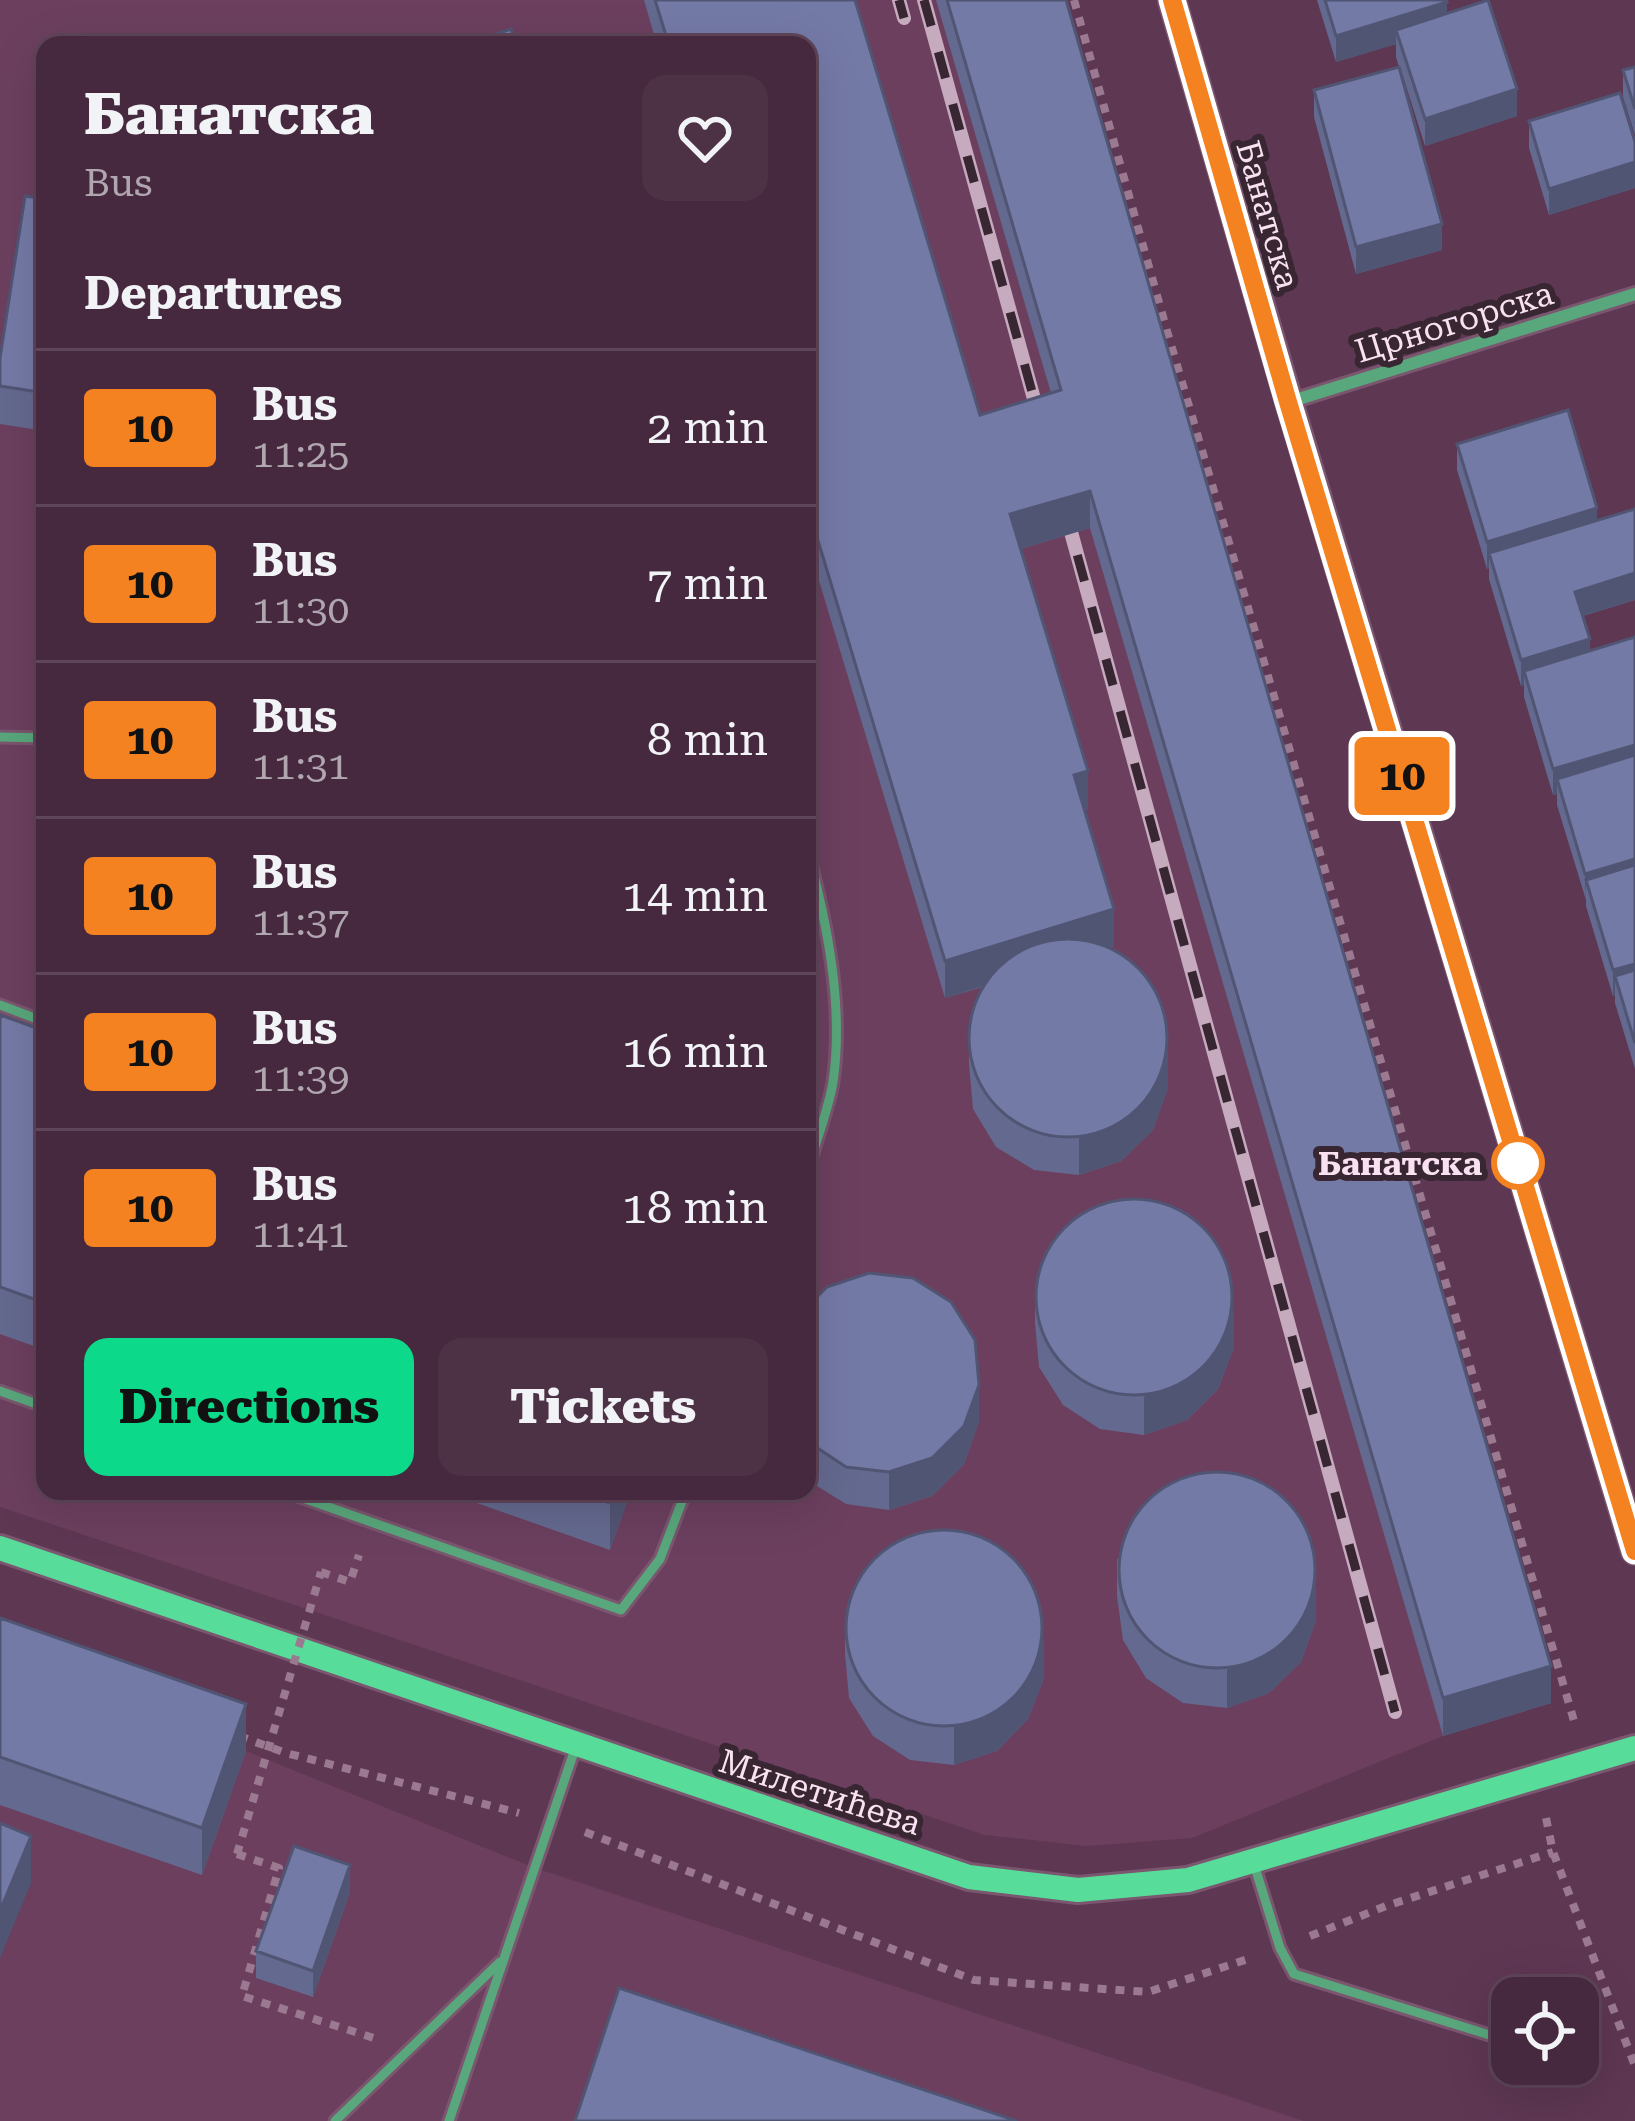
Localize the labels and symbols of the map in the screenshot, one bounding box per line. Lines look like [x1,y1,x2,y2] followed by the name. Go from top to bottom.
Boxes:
[1228,136,1308,294] street label: Банатска
[1350,273,1558,371] street label: Црногорска
[1348,737,1456,815] line badge: 10
[1493,1138,1543,1188] marker: Банатска
[1318,1144,1483,1183] place label: Банатска
[714,1741,926,1843] street label: Милетићева

